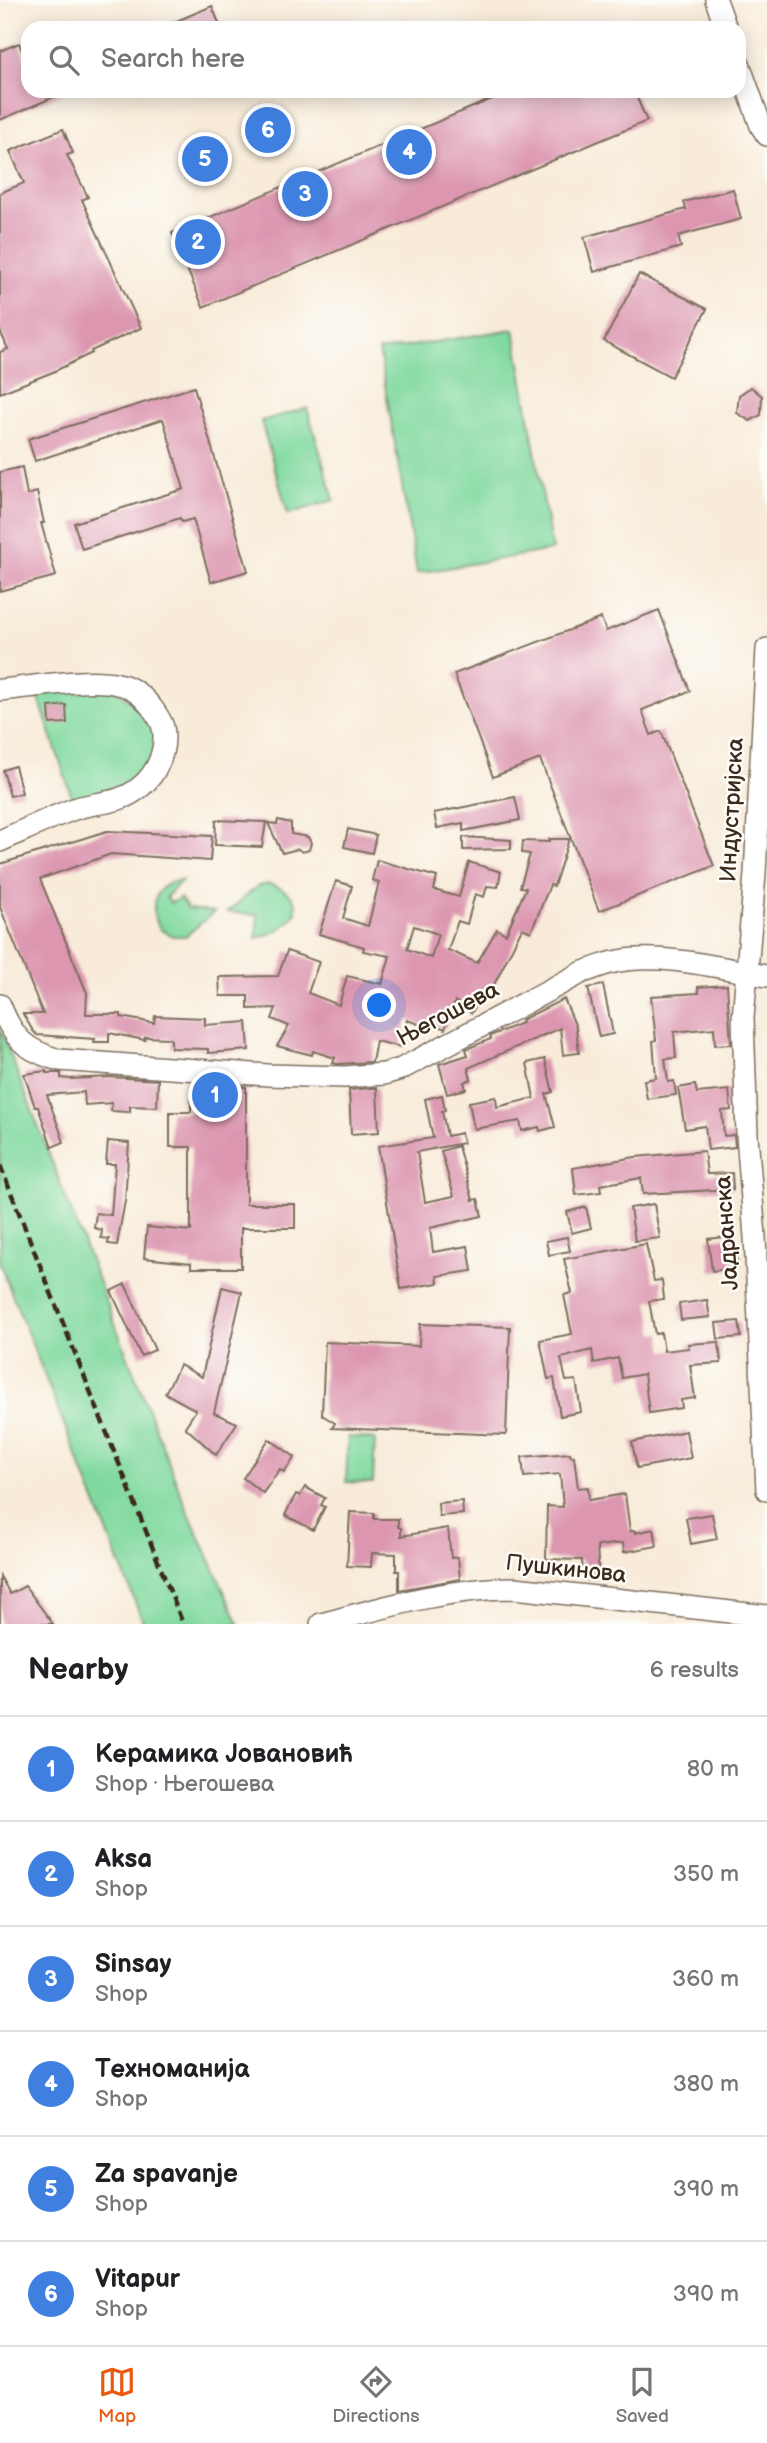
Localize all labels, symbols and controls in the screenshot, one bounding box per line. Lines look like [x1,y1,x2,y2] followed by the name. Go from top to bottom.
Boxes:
[21,21,746,98] search box
[45,41,83,79] icon: search
[101,44,245,75] text: Search here
[245,104,291,156] pin: 6
[386,126,432,178] pin: 4
[182,133,228,185] pin: 5
[282,168,328,220] pin: 3
[175,216,221,268] pin: 2
[714,737,750,883] street label: Индустријска
[392,975,504,1053] street label: Његошева
[362,988,396,1022] your location
[192,1069,238,1121] pin: 1
[709,1174,745,1291] street label: Јадранска
[504,1549,628,1589] street label: Пушкинова
[28,1652,128,1688] text: Nearby
[650,1656,739,1684] text: 6 results
[95,1739,353,1770] text: Керамика Јовановић
[46,1755,56,1783] text: 1
[687,1755,739,1783] text: 80 m
[95,1770,275,1798] text: Shop · Његошева
[95,1844,152,1875] text: Aksa
[44,1860,58,1888] text: 2
[673,1860,739,1888] text: 350 m
[95,1875,148,1903] text: Shop
[95,1949,171,1980] text: Sinsay
[44,1965,58,1993] text: 3
[672,1965,739,1993] text: 360 m
[95,1980,148,2008] text: Shop
[95,2054,250,2085] text: Техноманија
[44,2070,58,2098] text: 4
[673,2070,739,2098] text: 380 m
[95,2085,148,2113] text: Shop
[95,2159,238,2190] text: Za spavanje
[44,2175,58,2203] text: 5
[673,2175,739,2203] text: 390 m
[95,2190,148,2218] text: Shop
[95,2264,180,2295] text: Vitapur
[44,2280,58,2308] text: 6
[673,2280,739,2308] text: 390 m
[95,2295,148,2323] text: Shop
[98,2363,136,2428] tab: Map
[332,2363,420,2428] tab: Directions
[616,2363,669,2428] tab: Saved

